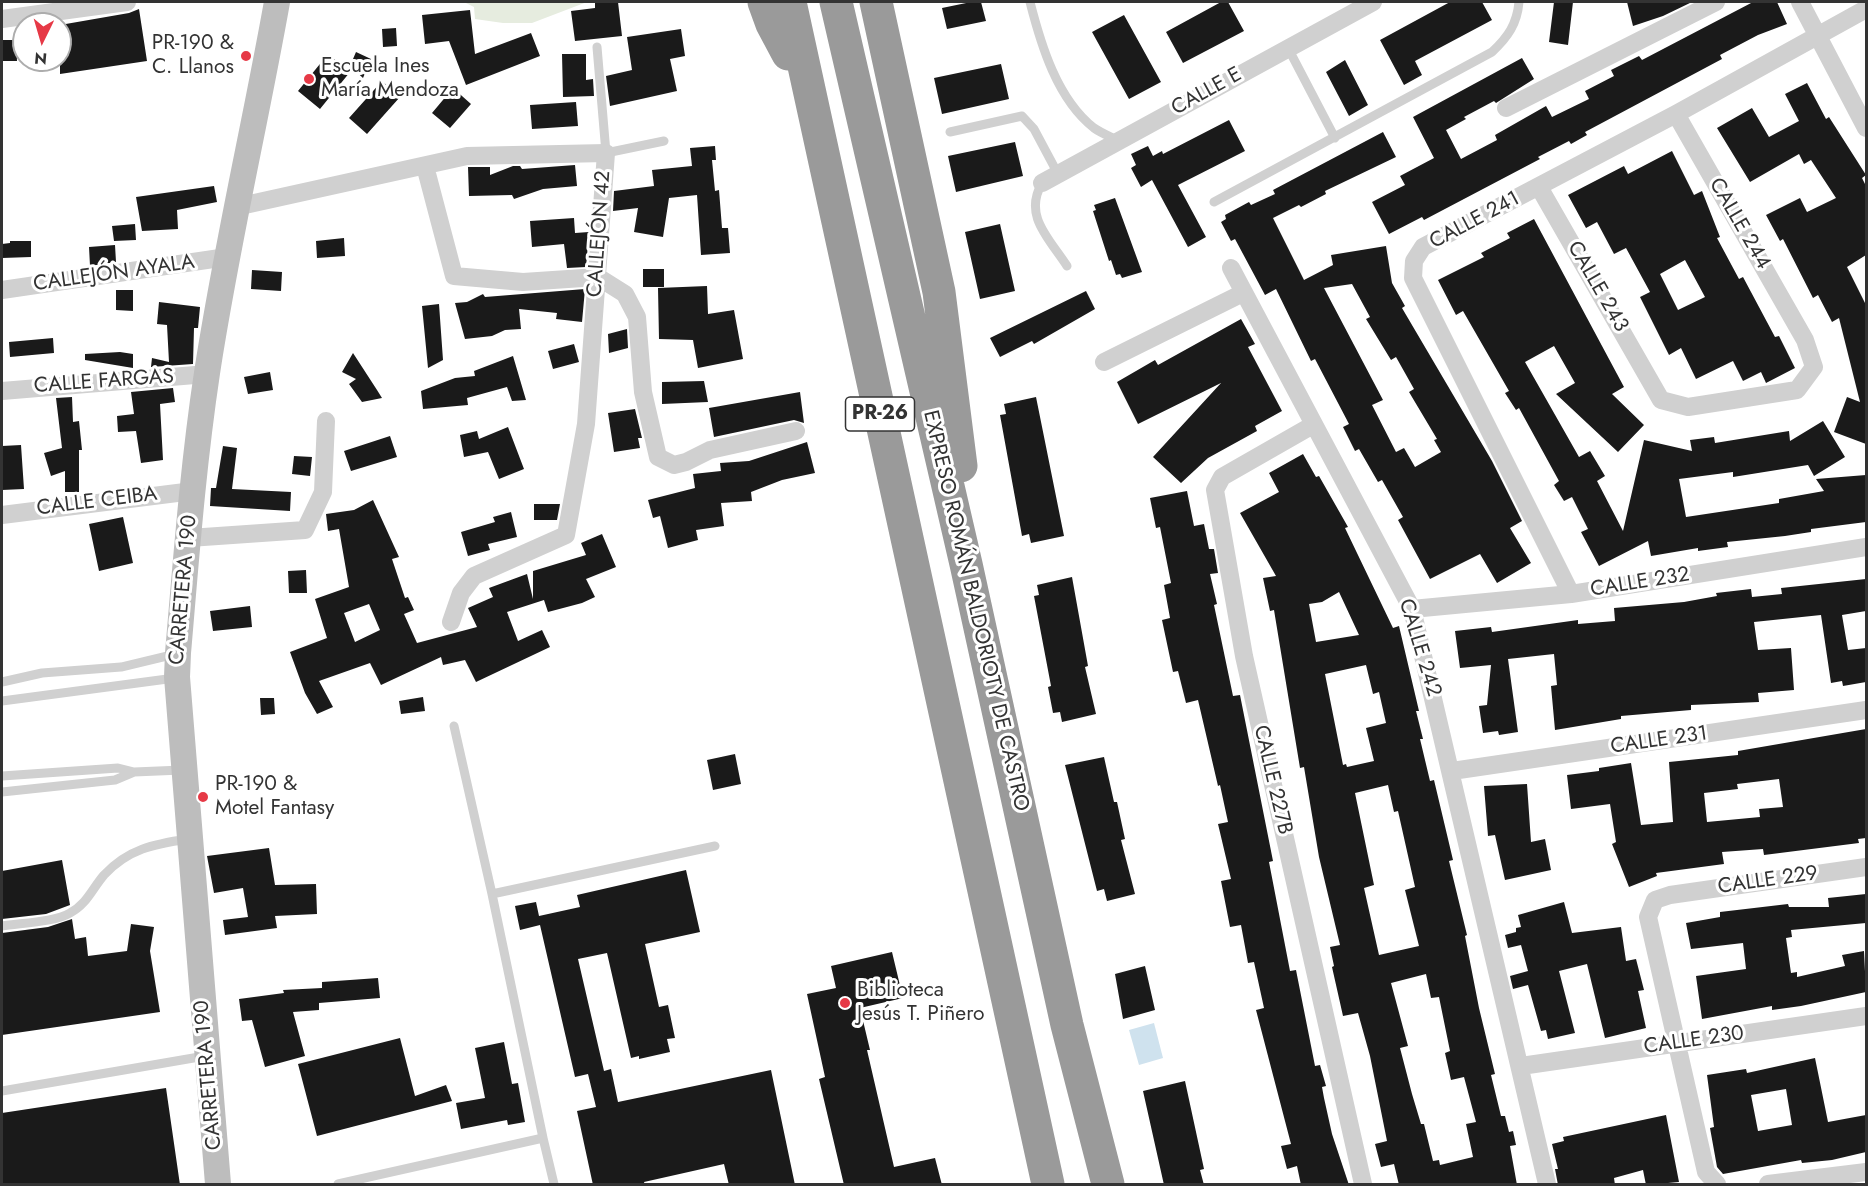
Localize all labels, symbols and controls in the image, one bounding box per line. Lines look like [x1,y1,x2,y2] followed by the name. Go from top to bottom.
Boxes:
[12,12,72,72] north arrow
[152,31,234,81] place label: PR-190 & C. Llanos
[33,46,48,70] text: N
[239,49,253,63] marker: PR-190 & C. Llanos
[321,54,459,104] place label: Escuela Ines María Mendoza
[1168,63,1246,121] street label: CALLE E
[302,72,316,86] marker: Escuela Ines María Mendoza
[583,170,617,298] street label: CALLEJÓN 42
[1703,174,1775,274] street label: CALLE 244
[1426,187,1524,255] street label: CALLE 241
[1561,237,1633,337] street label: CALLE 243
[32,250,196,298] street label: CALLEJÓN AYALA
[33,365,175,399] street label: CALLE FARGAS
[846,397,914,431] road number: PR-26
[917,408,1033,814] street label: EXPRESO ROMÁN BALDORIOTY DE CASTRO
[35,482,159,522] street label: CALLE CEIBA
[165,514,203,666] street label: CARRETERA 190
[1589,563,1691,603] street label: CALLE 232
[1392,596,1446,700] street label: CALLE 242
[1609,722,1709,760] street label: CALLE 231
[1247,723,1297,837] street label: CALLE 227B
[215,772,334,822] place label: PR-190 & Motel Fantasy
[196,790,210,804] marker: PR-190 & Motel Fantasy
[1716,862,1820,900] street label: CALLE 229
[857,978,985,1028] place label: Biblioteca Jesús T. Piñero
[838,996,852,1010] marker: Biblioteca Jesús T. Piñero
[190,999,228,1151] street label: CARRETERA 190
[1642,1022,1746,1060] street label: CALLE 230

